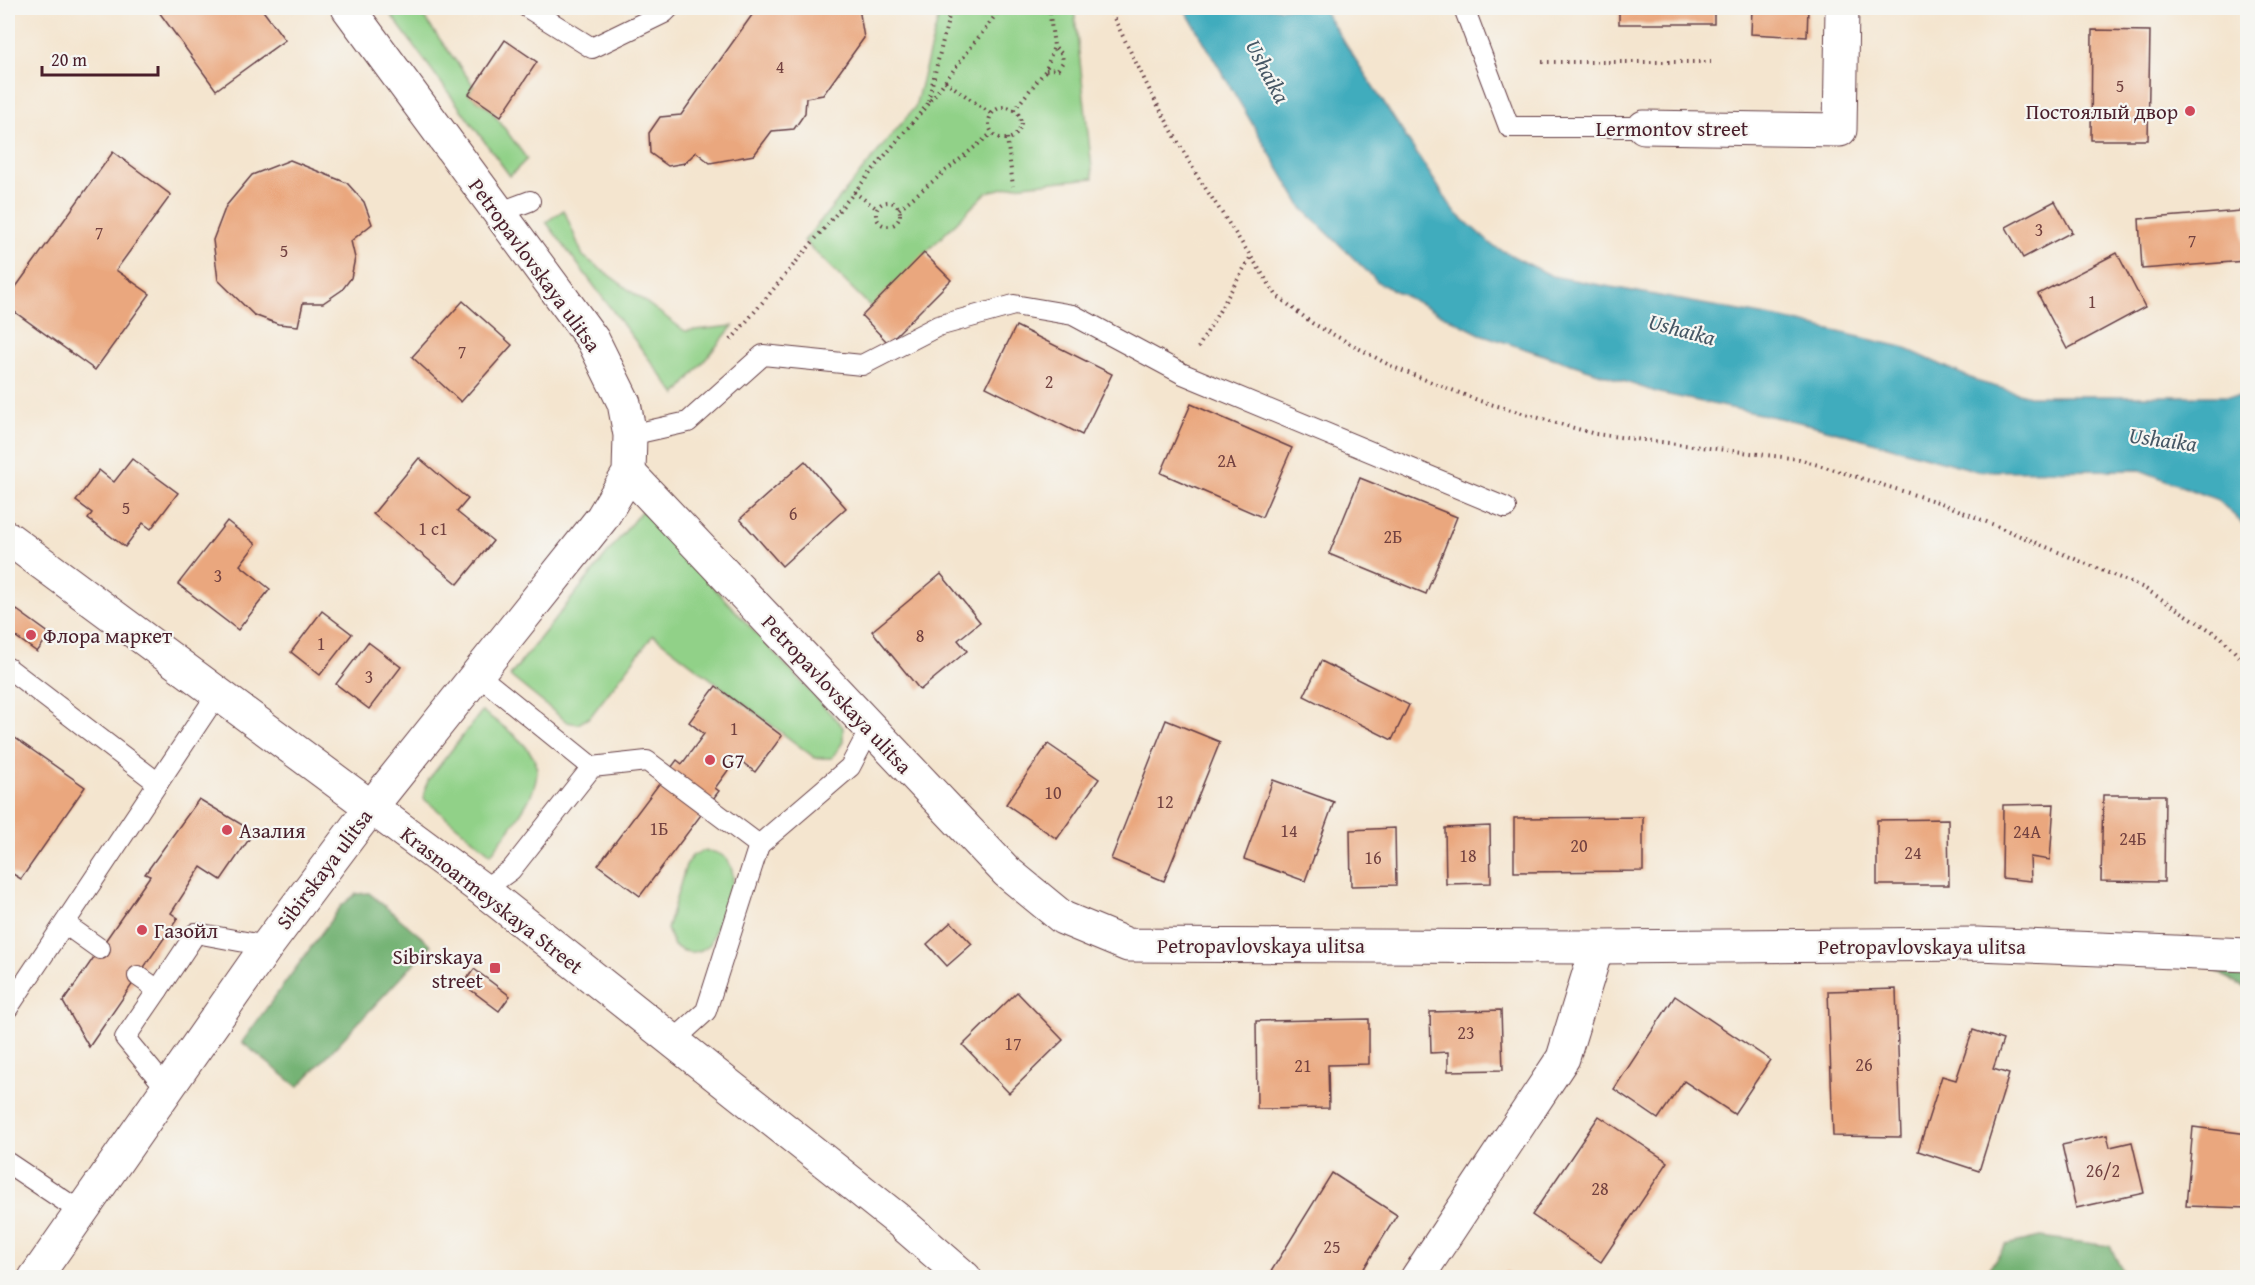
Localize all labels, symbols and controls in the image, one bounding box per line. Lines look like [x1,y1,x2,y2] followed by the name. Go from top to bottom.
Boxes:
[1238,33,1298,109] water label: Ushaika
[42,39,158,77] scale bar
[51,46,87,73] text: 20 m
[776,53,784,80] house number: 4
[2116,72,2124,99] house number: 5
[2026,96,2178,127] place label: Постоялый двор
[2183,104,2197,118] marker: Постоялый двор
[1596,113,1749,144] street label: Lermontov street
[461,172,609,358] street label: Petropavlovskaya ulitsa
[2035,216,2043,243] house number: 3
[95,219,103,246] house number: 7
[2188,227,2196,254] house number: 7
[280,237,288,264] house number: 5
[2088,288,2096,315] house number: 1
[1645,305,1719,353] water label: Ushaika
[458,338,466,365] house number: 7
[1045,368,1053,395] house number: 2
[2127,418,2199,460] water label: Ushaika
[1217,447,1237,474] house number: 2А
[122,494,130,521] house number: 5
[789,500,797,527] house number: 6
[418,515,448,542] house number: 1 с1
[1384,523,1402,550] house number: 2Б
[214,562,222,589] house number: 3
[755,607,919,781] street label: Petropavlovskaya ulitsa
[43,620,172,651] place label: Флора маркет
[916,622,924,649] house number: 8
[24,628,38,642] marker: Флора маркет
[317,630,325,657] house number: 1
[365,663,373,690] house number: 3
[730,715,738,742] house number: 1
[722,745,745,776] place label: G7
[703,753,717,767] marker: G7
[1044,779,1062,806] house number: 10
[1156,788,1174,815] house number: 12
[268,802,380,936] street label: Sibirskaya ulitsa
[239,815,306,846] place label: Азалия
[650,815,668,842] house number: 1Б
[1280,817,1298,844] house number: 14
[2013,818,2041,845] house number: 24А
[394,819,590,982] street label: Krasnoarmeyskaya Street
[220,823,234,837] marker: Азалия
[2119,825,2147,852] house number: 24Б
[1570,832,1588,859] house number: 20
[1904,839,1922,866] house number: 24
[1459,842,1477,869] house number: 18
[1364,844,1382,871] house number: 16
[154,915,219,946] place label: Газойл
[135,923,149,937] marker: Газойл
[1157,930,1365,961] street label: Petropavlovskaya ulitsa
[1818,931,2026,962] street label: Petropavlovskaya ulitsa
[392,941,484,996] place label: Sibirskaya street
[488,961,502,975] marker: Sibirskaya street
[1457,1019,1475,1046] house number: 23
[1004,1030,1022,1057] house number: 17
[1855,1051,1873,1078] house number: 26
[1294,1052,1312,1079] house number: 21
[2086,1157,2120,1184] house number: 26/2
[1591,1175,1609,1202] house number: 28
[1323,1233,1341,1260] house number: 25

